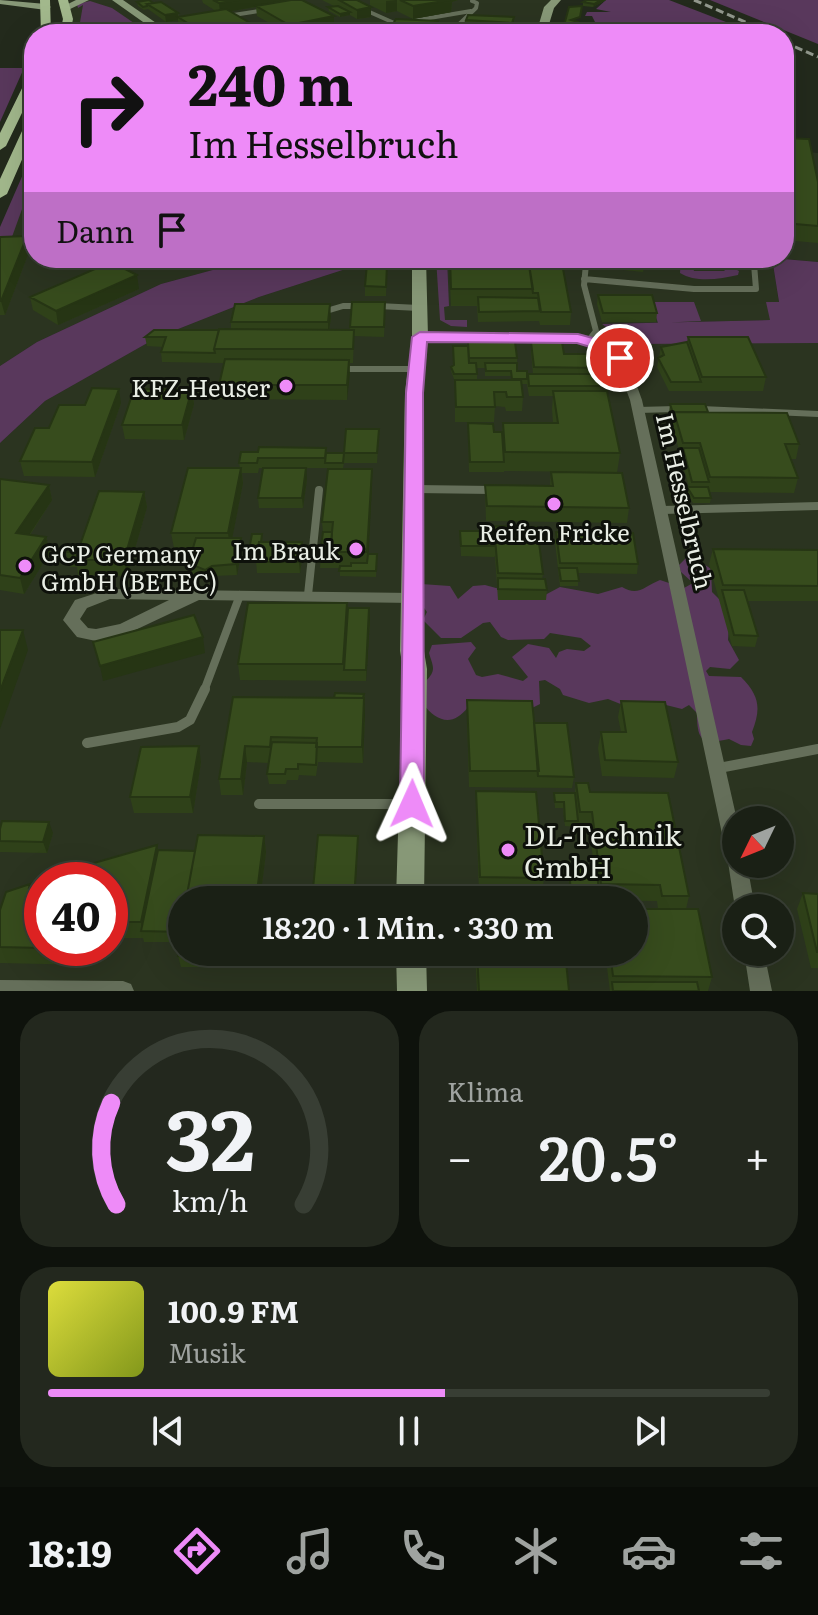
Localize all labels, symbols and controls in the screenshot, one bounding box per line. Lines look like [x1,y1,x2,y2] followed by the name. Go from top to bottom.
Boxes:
[188,40,353,123] text: 240 m
[56,56,160,160] icon: right
[188,116,458,169] text: Im Hesselbruch
[56,208,134,252] text: Dann
[150,208,194,252] icon: arrive
[586,324,654,392] pin
[598,336,642,380] icon: arrive
[131,369,271,404] place label: KFZ-Heuser
[277,377,295,395] marker: KFZ-Heuser
[649,409,723,593] street label: Im Hesselbruch
[545,495,563,513] marker: Reifen Fricke
[478,514,630,549] place label: Reifen Fricke
[233,532,340,567] place label: Im Brauk
[41,535,217,598] place label: GCP Germany GmbH (BETEC)
[347,540,365,558] marker: Im Brauk
[16,557,34,575] marker: GCP Germany GmbH (BETEC)
[370,762,454,846] position arrow
[722,806,794,878] north arrow
[722,806,794,966] map controls
[524,813,682,887] place label: DL-Technik GmbH
[499,841,517,859] marker: DL-Technik GmbH
[24,862,128,966] speed limit sign: 40
[722,894,794,966] button: search
[262,904,554,948] text: 18:20 · 1 Min. · 330 m
[447,1071,523,1110] text: Klima
[165,1073,254,1197] text: 32
[539,1110,678,1199] text: 20.5°
[447,1122,473,1188] text: −
[744,1122,770,1188] text: +
[171,1178,248,1221] text: km/h
[168,1288,299,1332] text: 100.9 FM
[168,1332,246,1371] text: Musik
[146,1409,190,1453] icon: previous
[387,1409,431,1453] icon: pause
[628,1409,672,1453] icon: next
[169,1523,225,1579] icon: directions
[282,1523,338,1579] icon: music
[395,1523,451,1579] icon: phone
[508,1523,564,1579] icon: climate
[621,1523,677,1579] icon: car
[733,1523,789,1579] icon: filters
[28,1525,112,1578] text: 18:19

